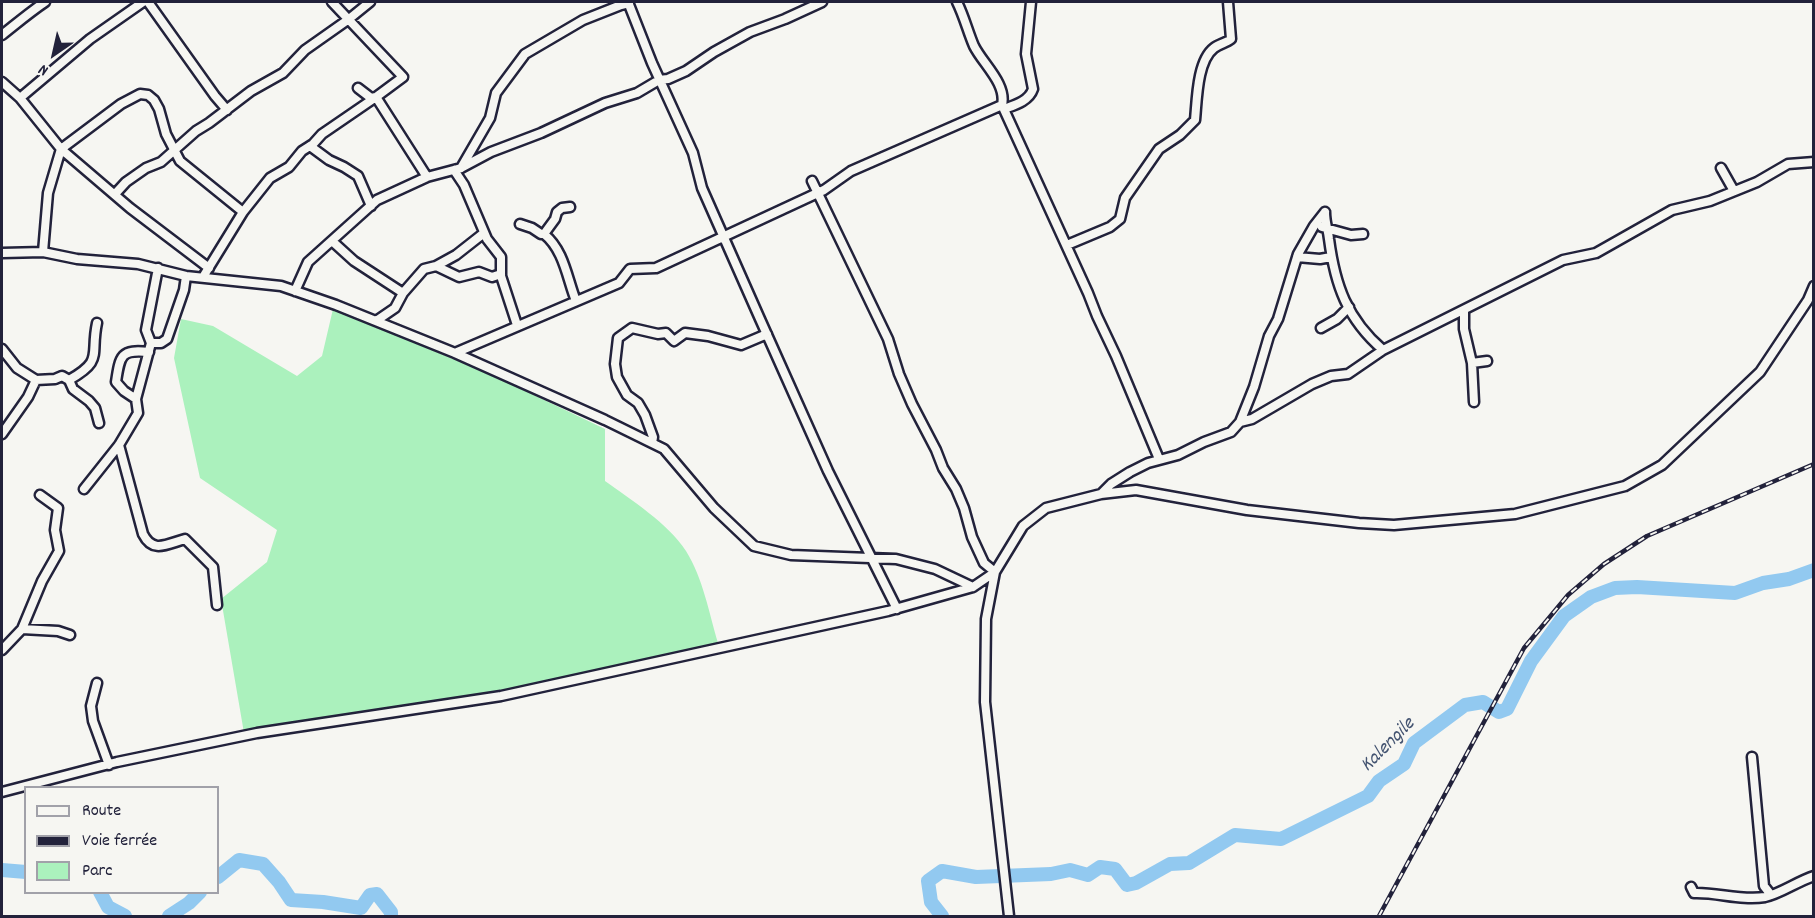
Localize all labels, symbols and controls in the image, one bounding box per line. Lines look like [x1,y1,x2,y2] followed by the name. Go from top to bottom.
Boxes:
[24,24,84,84] north arrow
[34,58,53,81] text: N
[1357,714,1421,778] water label: Kalengile
[24,786,219,894] legend
[82,799,121,824] text: Route
[82,829,157,854] text: Voie ferrée
[82,859,113,884] text: Parc

